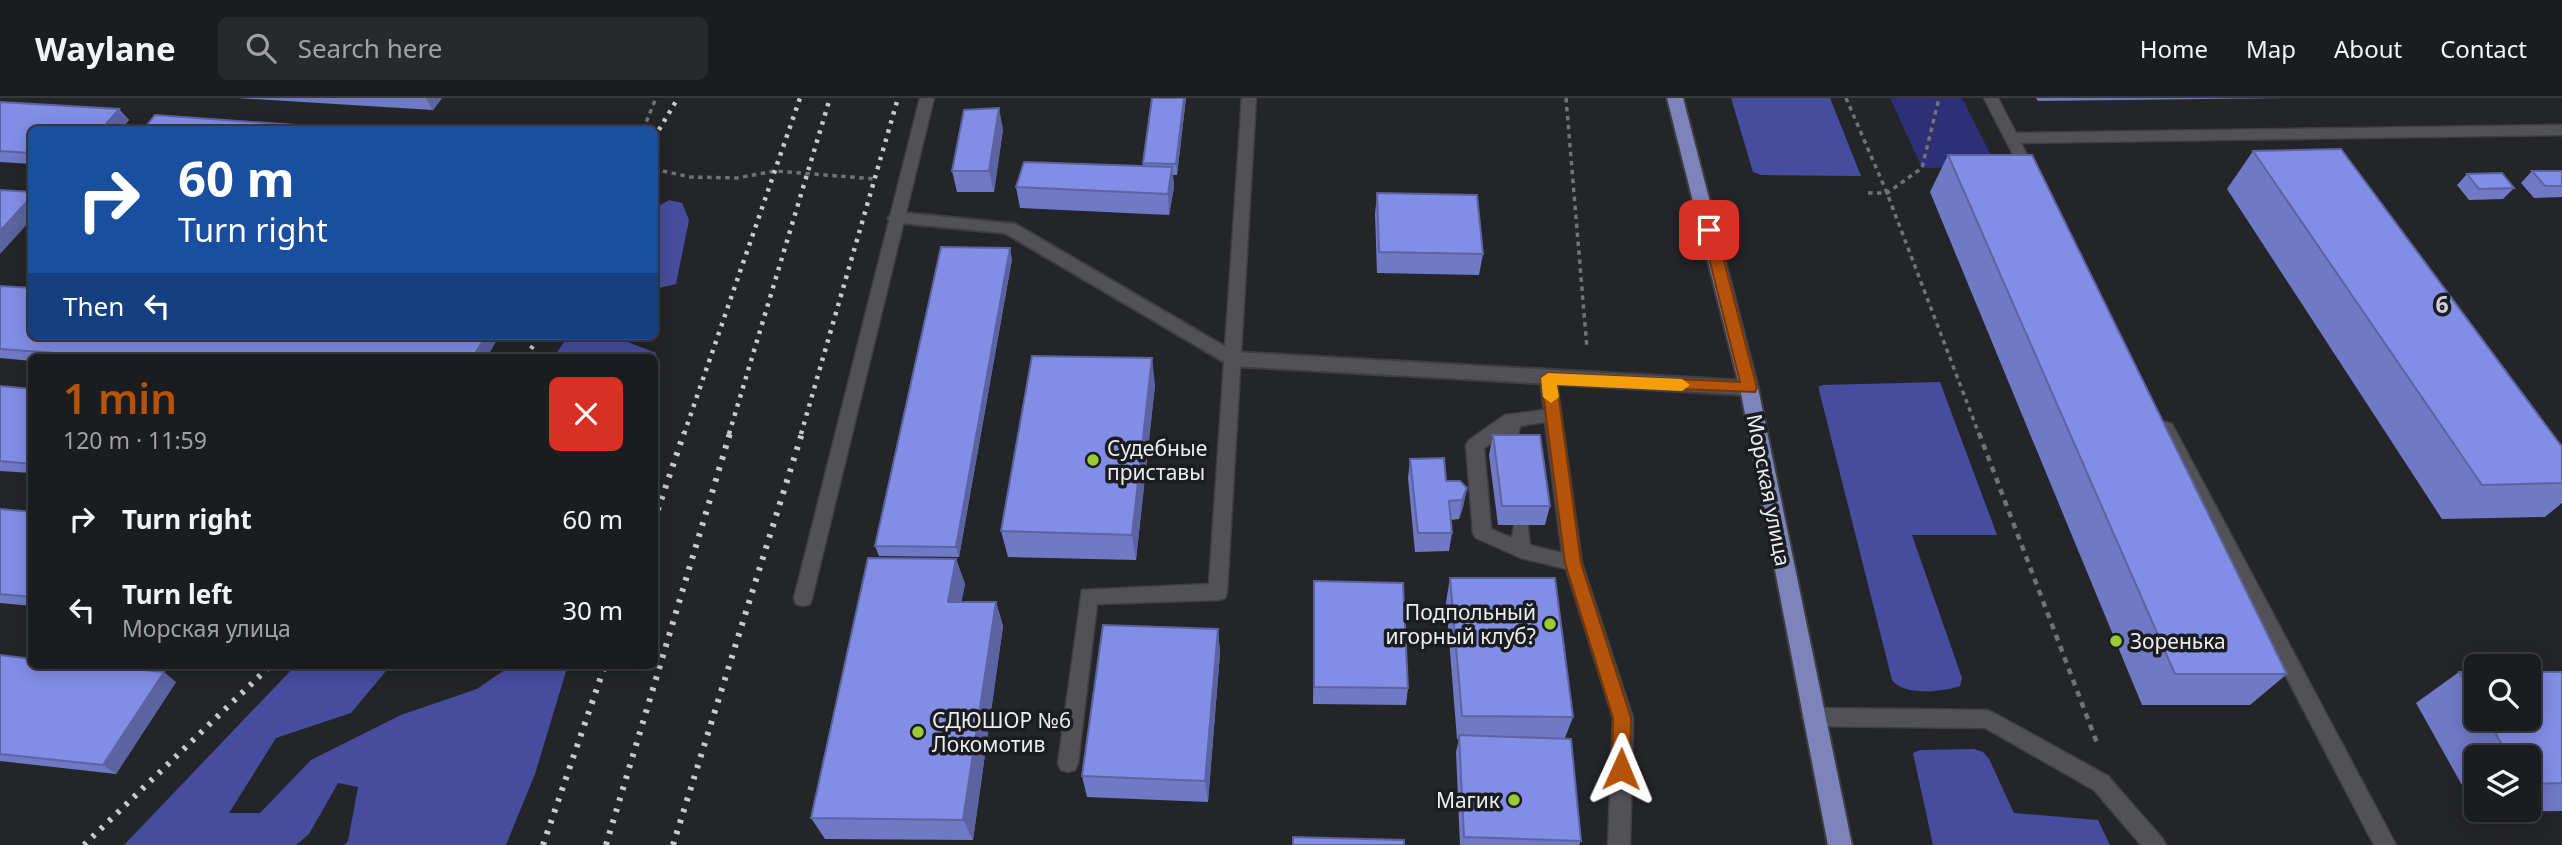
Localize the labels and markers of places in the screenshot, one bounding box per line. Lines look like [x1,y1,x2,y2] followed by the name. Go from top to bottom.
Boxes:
[1679,200,1739,260] pin
[1107,434,1207,486] place label: Судебные приставы
[1085,452,1101,468] marker: Судебные приставы
[1386,598,1536,650] place label: Подпольный игорный клуб?
[1542,616,1558,632] marker: Подпольный игорный клуб?
[2130,627,2226,655] place label: Зоренька
[2108,633,2124,649] marker: Зоренька
[932,706,1071,758] place label: СДЮШОР №6 Локомотив
[910,724,926,740] marker: СДЮШОР №6 Локомотив
[1436,786,1500,814] place label: Магик
[1506,792,1522,808] marker: Магик

